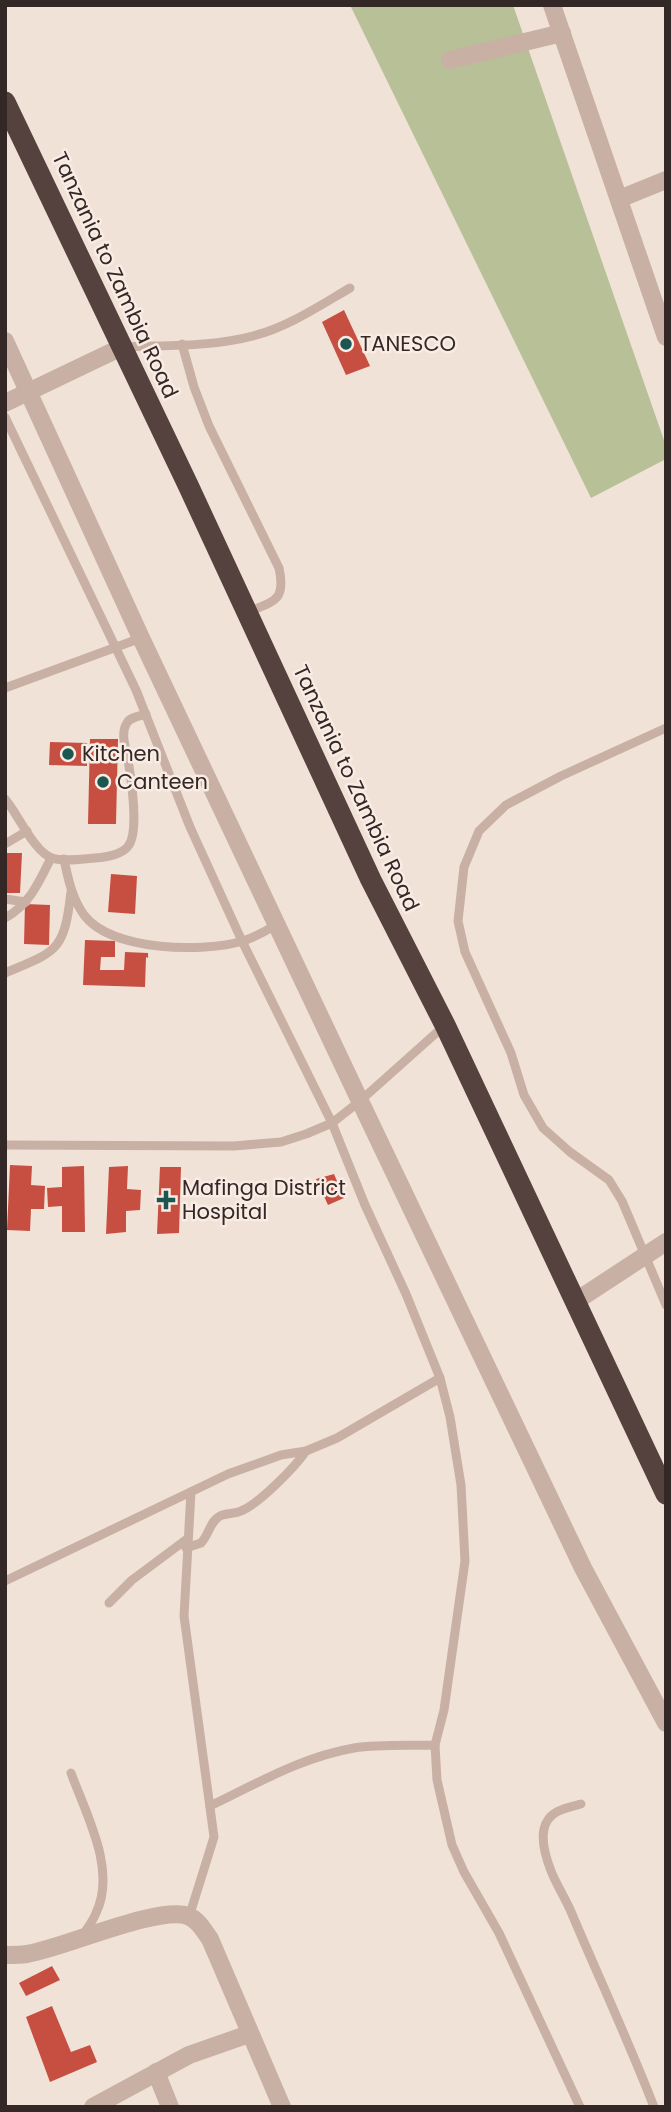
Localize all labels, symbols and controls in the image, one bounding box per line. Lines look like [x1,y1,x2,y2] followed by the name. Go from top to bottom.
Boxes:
[46,147,185,403] street label: Tanzania to Zambia Road
[360,329,456,358] place label: TANESCO
[338,336,354,352] marker: TANESCO
[287,660,426,916] street label: Tanzania to Zambia Road
[82,739,160,768] place label: Kitchen
[60,746,76,762] marker: Kitchen
[117,767,208,796] place label: Canteen
[95,774,111,790] marker: Canteen
[182,1173,346,1226] place label: Mafinga District Hospital
[156,1190,176,1210] marker: Mafinga District Hospital

